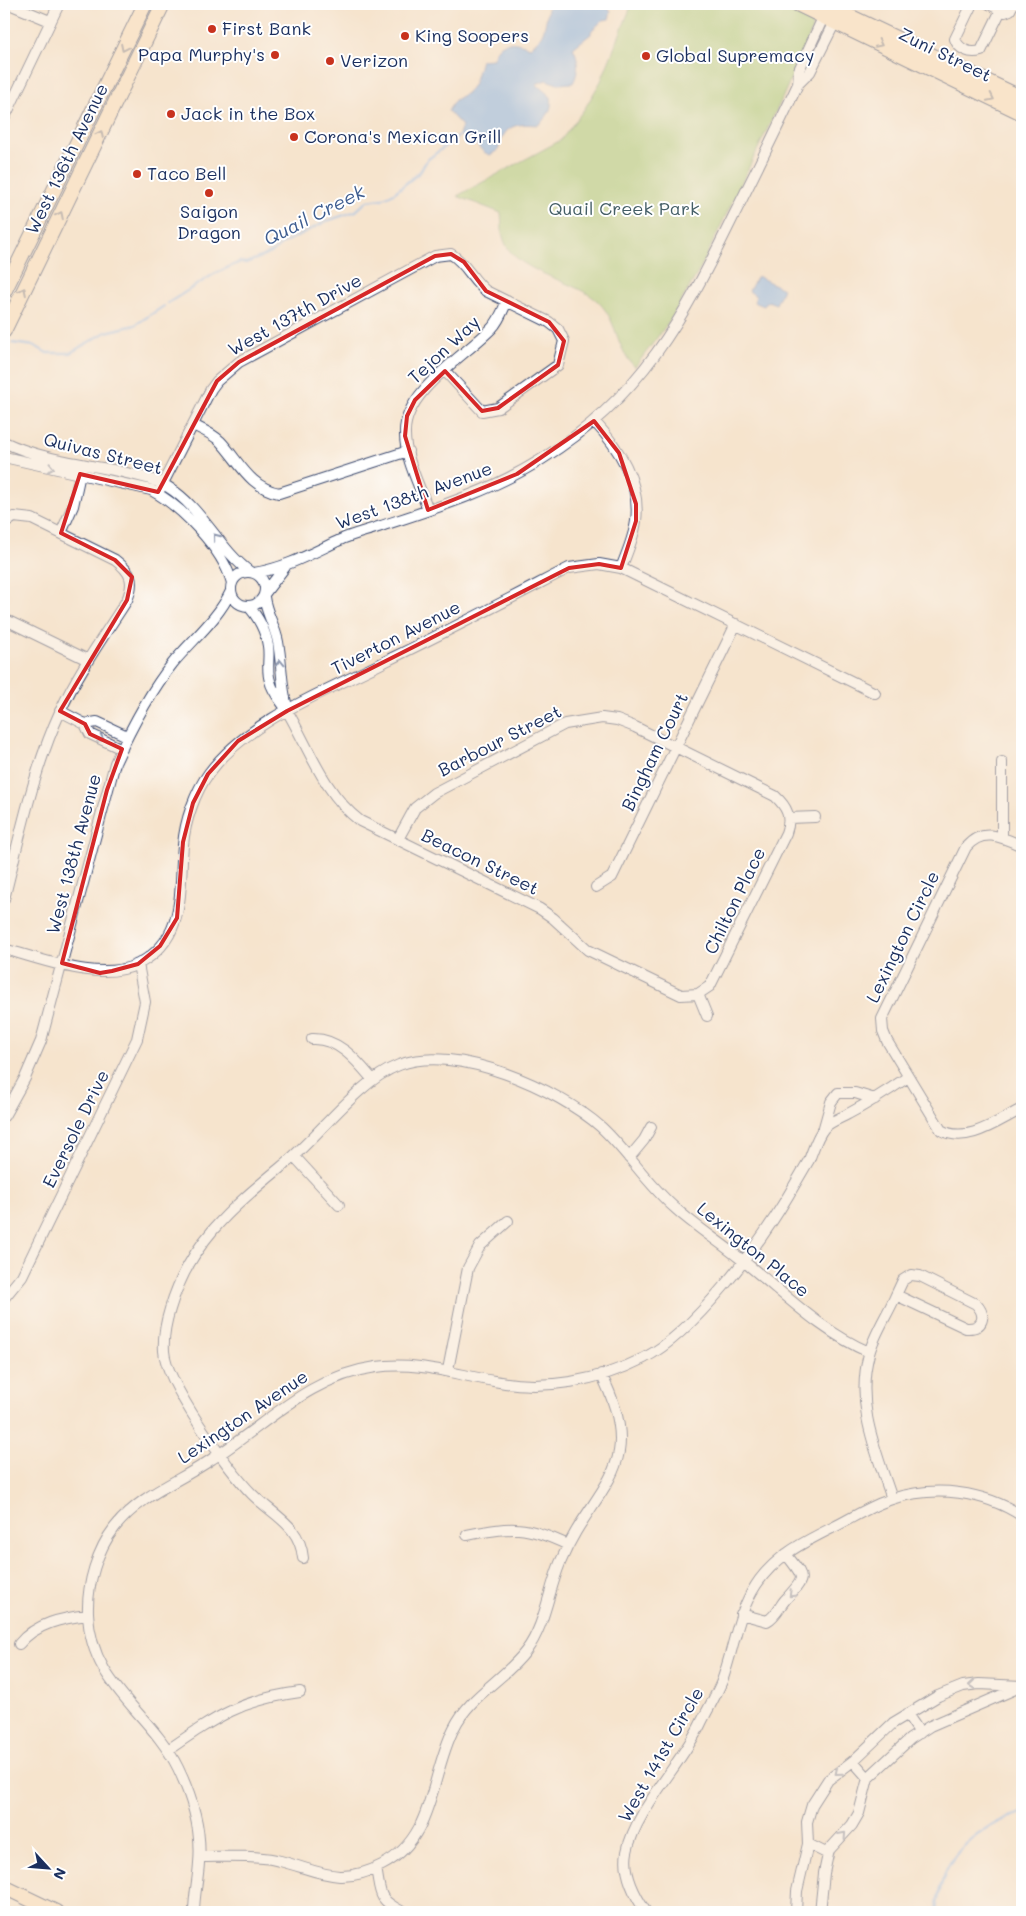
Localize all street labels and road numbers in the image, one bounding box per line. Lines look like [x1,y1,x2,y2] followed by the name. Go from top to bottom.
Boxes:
[895,21,996,87] street label: Zuni Street
[19,79,113,238] street label: West 136th Avenue
[223,267,366,361] street label: West 137th Drive
[402,310,484,389] street label: Tejon Way
[41,427,165,479] street label: Quivas Street
[332,456,495,535] street label: West 138th Avenue
[327,594,464,680] street label: Tiverton Avenue
[615,688,693,815] street label: Bingham Court
[434,699,565,782] street label: Barbour Street
[40,771,106,937] street label: West 138th Avenue
[418,822,543,900] street label: Beacon Street
[698,843,770,958] street label: Chilton Place
[860,867,944,1006] street label: Lexington Circle
[36,1066,114,1192] street label: Eversole Drive
[692,1196,815,1302] street label: Lexington Place
[173,1364,312,1469] street label: Lexington Avenue
[612,1683,709,1826] street label: West 141st Circle

